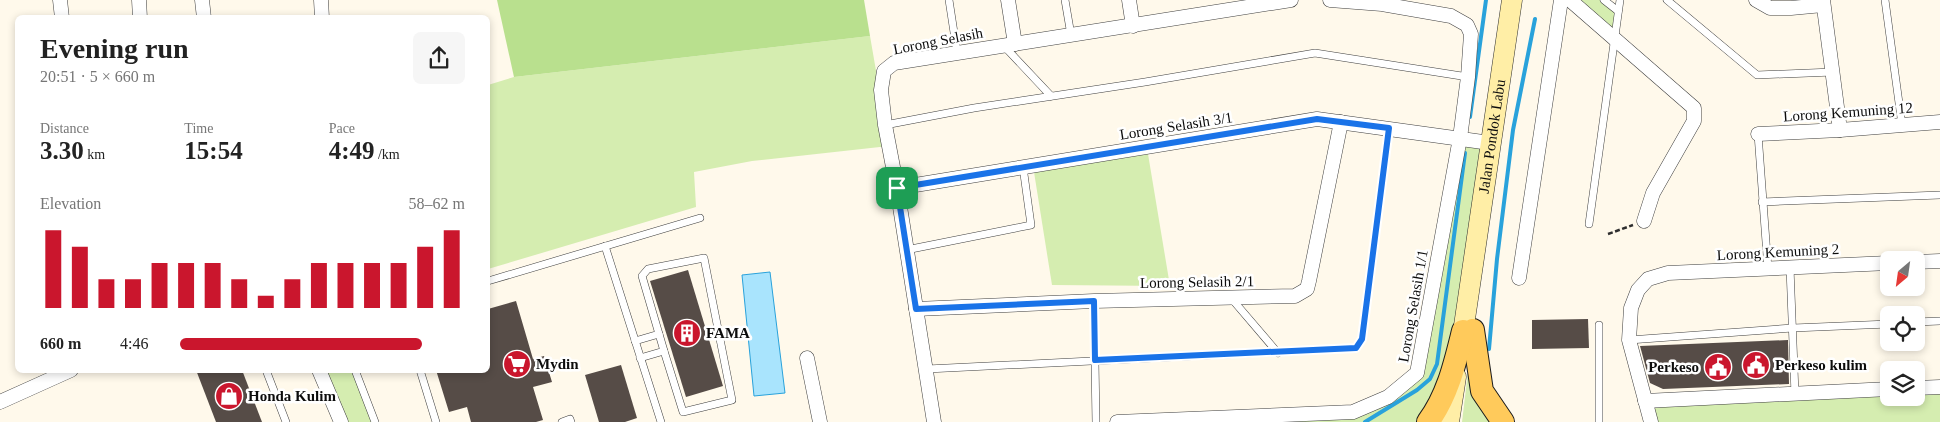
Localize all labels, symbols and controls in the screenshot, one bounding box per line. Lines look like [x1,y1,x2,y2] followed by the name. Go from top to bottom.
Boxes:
[892,24,985,58] street label: Lorong Selasih
[413,32,465,84] button: share
[40,33,189,64] text: Evening run
[40,68,155,85] text: 20:51 · 5 × 660 m
[1476,78,1508,194] street label: Jalan Pondok Labu
[1783,99,1913,125] street label: Lorong Kemuning 12
[1118,109,1234,143] street label: Lorong Selasih 3/1
[40,121,89,136] text: Distance
[184,121,213,136] text: Time
[329,121,355,136] text: Pace
[40,137,84,164] text: 3.30
[184,137,243,164] text: 15:54
[329,137,374,164] text: 4:49
[84,147,105,162] text: km
[374,147,400,162] text: /km
[876,167,918,209] pin
[883,174,911,202] icon: arrive
[40,195,101,212] text: Elevation
[409,195,465,212] text: 58–62 m
[1716,241,1840,263] street label: Lorong Kemuning 2
[1395,248,1431,364] street label: Lorong Selasih 1/1
[1880,251,1925,296] north arrow
[1880,251,1925,406] map controls
[1140,273,1254,291] street label: Lorong Selasih 2/1
[1880,306,1925,351] button: locate
[672,318,702,348] building icon: FAMA
[706,325,750,341] place label: FAMA
[40,335,81,352] text: 660 m
[120,335,148,352] text: 4:46
[502,349,532,379] supermarket icon: Mydin
[1741,350,1771,380] public building icon: Perkeso kulim
[1703,352,1733,382] public building icon: Perkeso
[536,356,579,372] place label: Mydin
[1775,357,1868,373] place label: Perkeso kulim
[1648,359,1699,375] place label: Perkeso
[1880,361,1925,406] button: layers
[214,381,244,411] shop icon: Honda Kulim
[248,388,336,404] place label: Honda Kulim

